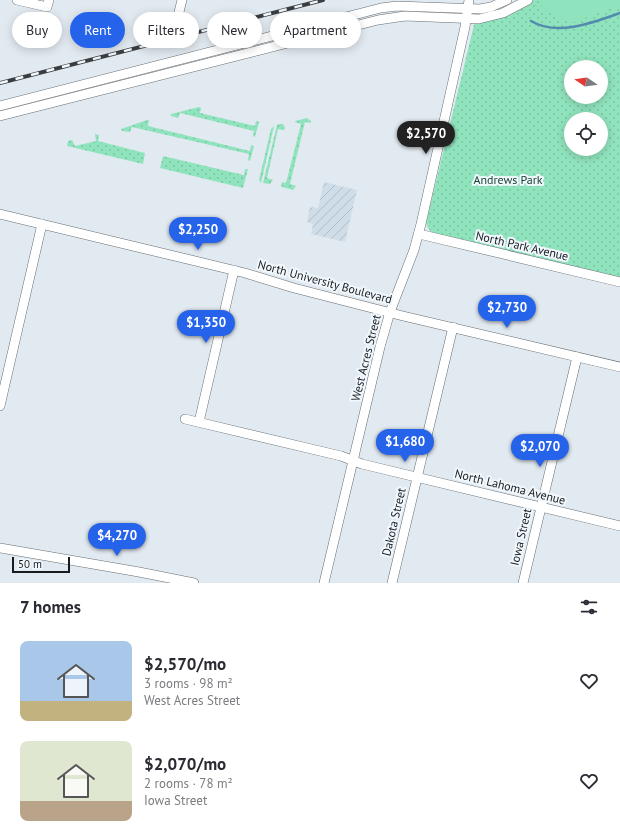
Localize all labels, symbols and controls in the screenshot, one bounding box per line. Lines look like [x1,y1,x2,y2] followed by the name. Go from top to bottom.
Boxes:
[12,12,62,48] chip: Buy
[70,12,125,48] chip: Rent
[133,12,199,48] chip: Filters
[207,12,262,48] chip: New
[270,12,361,48] chip: Apartment
[564,60,608,104] north arrow
[564,60,608,156] map controls
[564,112,608,156] button: locate
[393,121,459,155] pin: $2,570
[406,125,446,142] text: $2,570
[473,172,543,187] park label: Andrews Park
[165,217,231,251] pin: $2,250
[178,221,218,238] text: $2,250
[474,228,570,263] street label: North Park Avenue
[256,256,394,307] street label: North University Boulevard
[474,295,540,329] pin: $2,730
[487,299,527,316] text: $2,730
[173,310,239,344] pin: $1,350
[347,313,384,403] street label: West Acres Street
[186,314,226,331] text: $1,350
[372,429,438,463] pin: $1,680
[385,433,425,450] text: $1,680
[507,434,573,468] pin: $2,070
[520,438,560,455] text: $2,070
[453,465,567,508] street label: North Lahoma Avenue
[378,486,409,558] street label: Dakota Street
[507,507,534,567] street label: Iowa Street
[84,523,150,557] pin: $4,270
[97,527,137,544] text: $4,270
[12,555,70,574] scale bar
[18,557,42,571] text: 50 m
[20,596,81,618] text: 7 homes
[578,596,600,618] icon: filters
[144,653,226,675] text: $2,570/mo
[52,657,100,705] icon: home
[578,670,600,692] icon: heart
[144,675,233,692] text: 3 rooms · 98 m²
[144,692,240,709] text: West Acres Street
[144,753,226,775] text: $2,070/mo
[52,757,100,805] icon: home
[578,770,600,792] icon: heart
[144,775,233,792] text: 2 rooms · 78 m²
[144,792,207,809] text: Iowa Street

